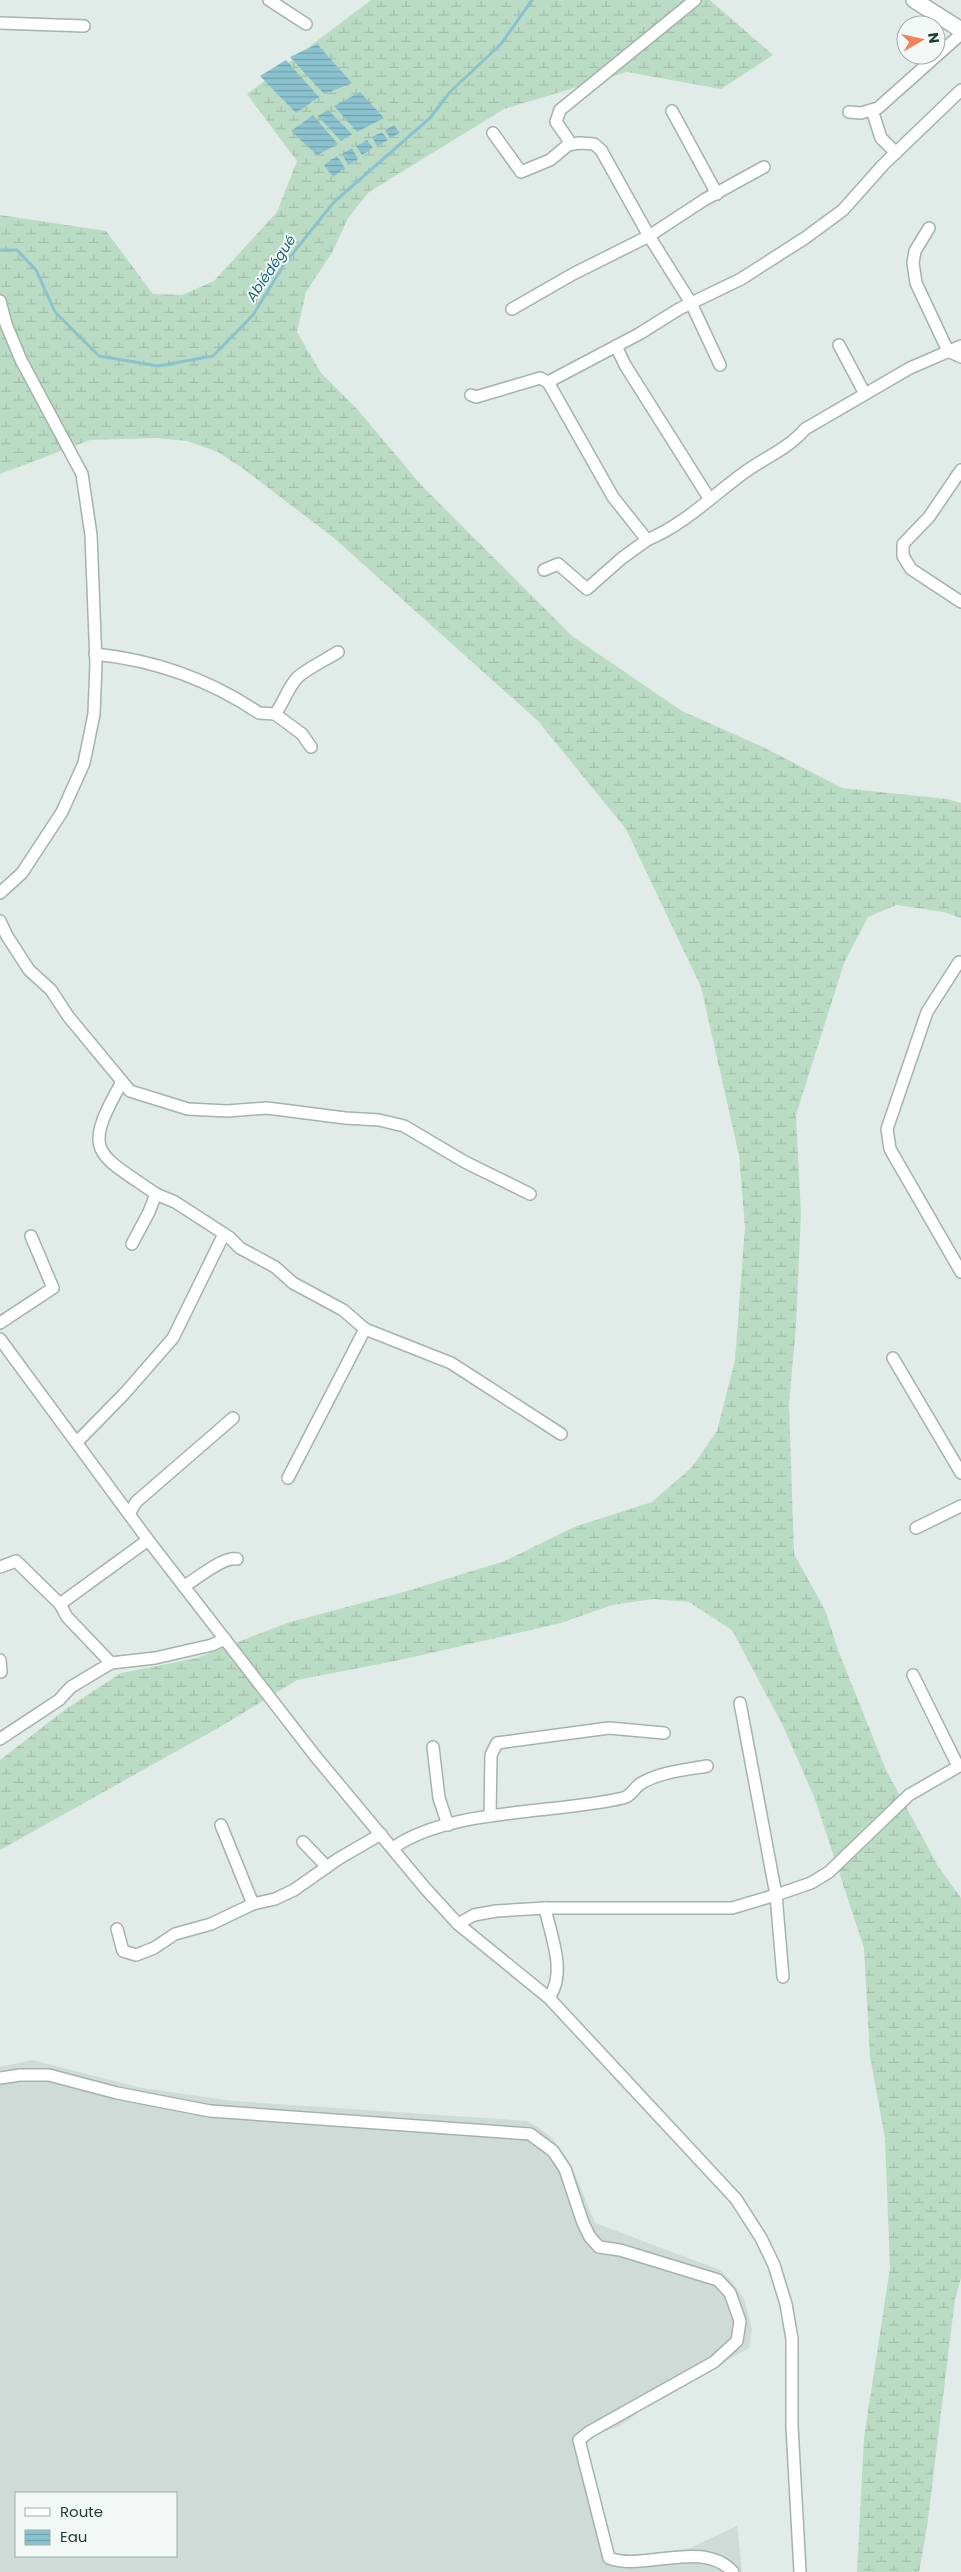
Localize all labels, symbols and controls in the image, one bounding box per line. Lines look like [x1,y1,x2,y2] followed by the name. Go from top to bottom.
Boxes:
[896,15,946,65] north arrow
[923,31,945,45] text: N
[241,231,301,306] water label: Abiédégué
[15,2492,178,2557] legend
[60,2501,103,2522] text: Route
[60,2526,87,2547] text: Eau

